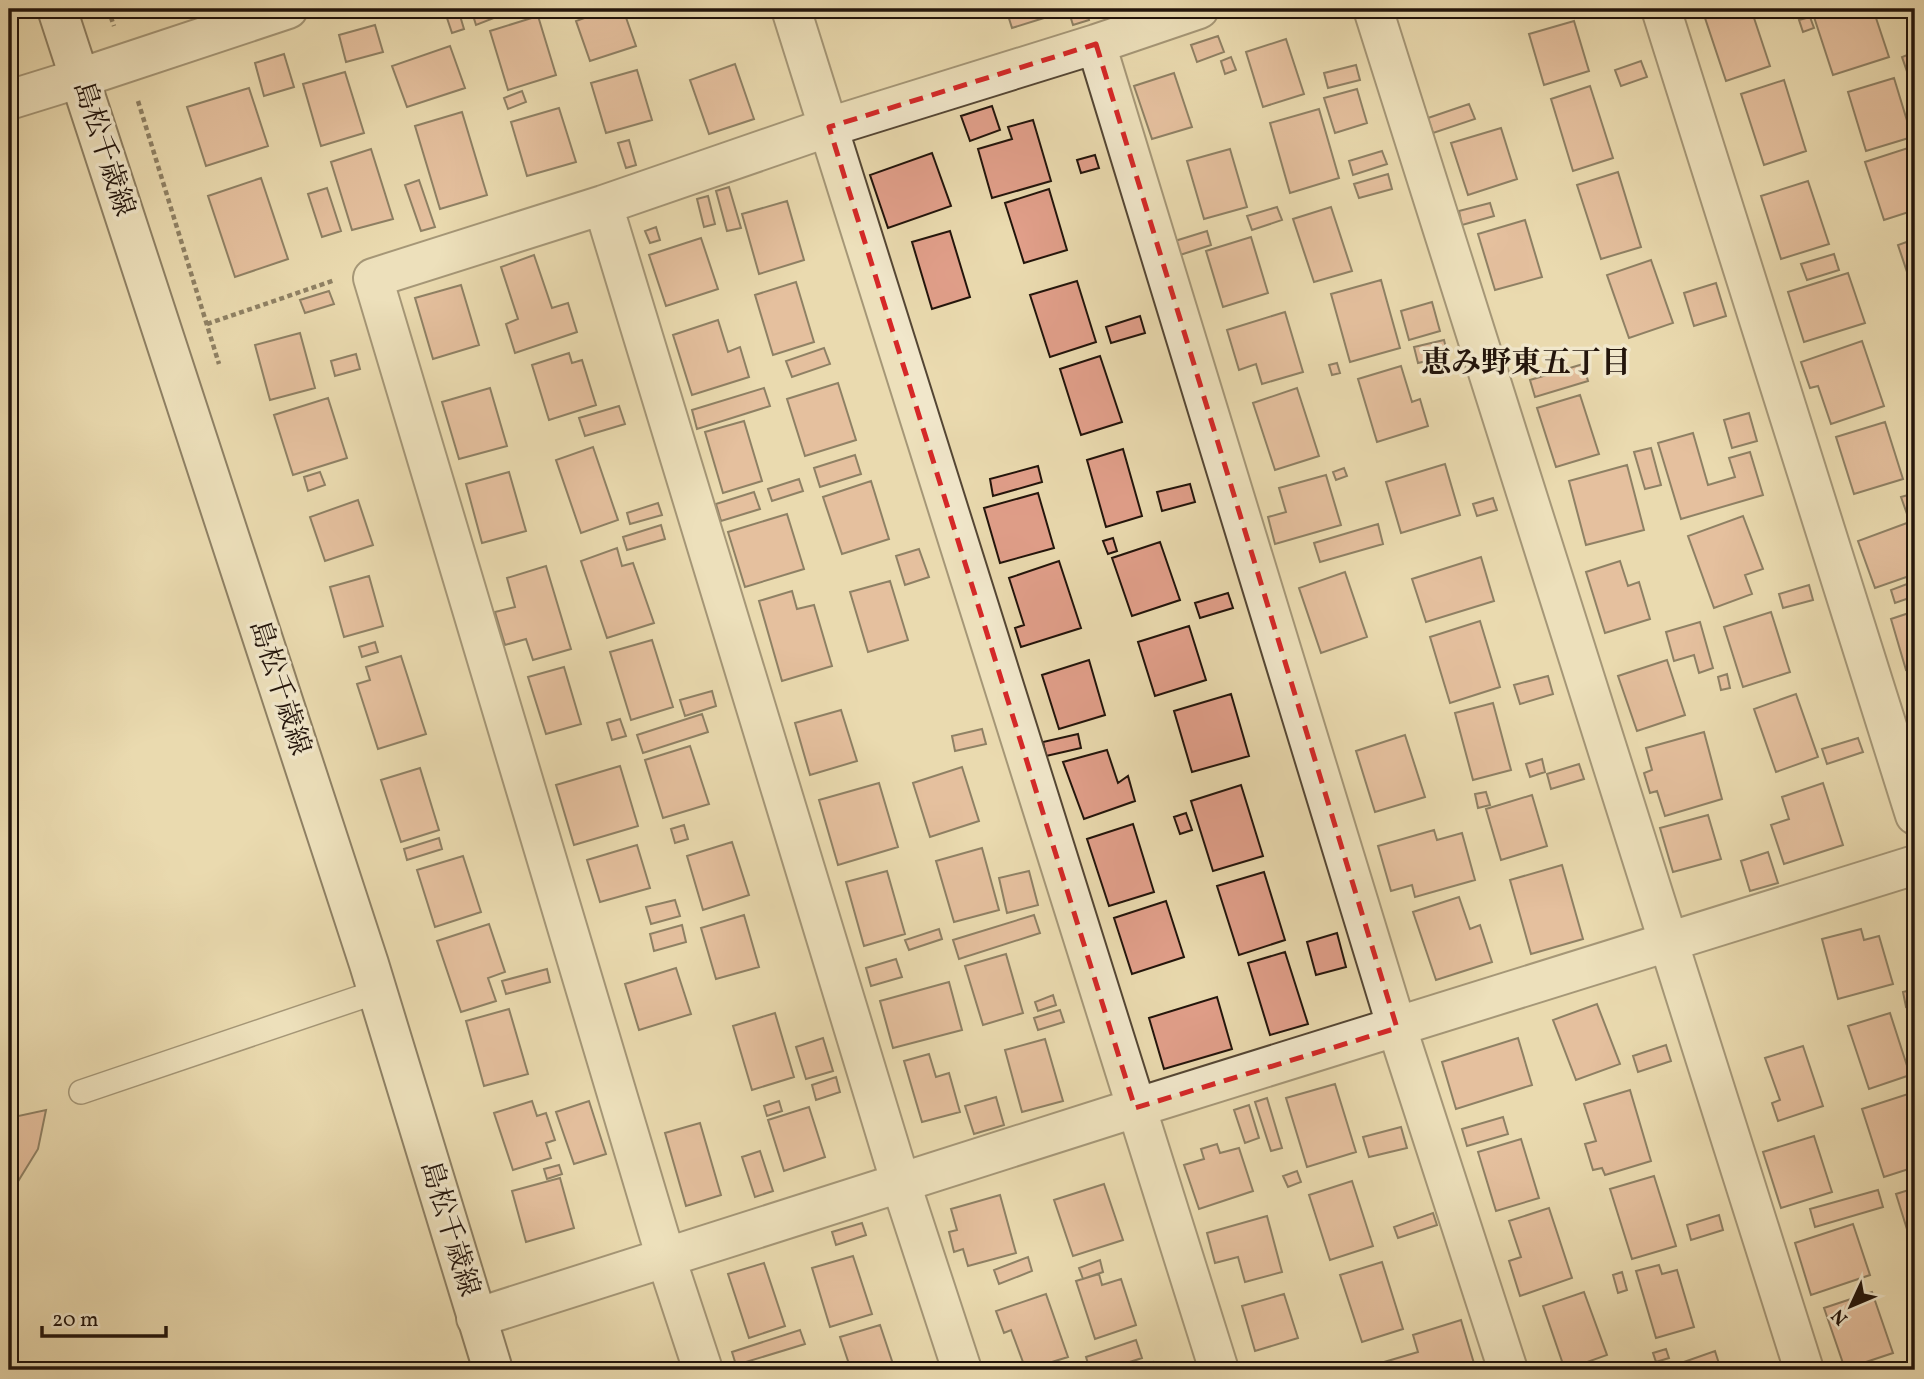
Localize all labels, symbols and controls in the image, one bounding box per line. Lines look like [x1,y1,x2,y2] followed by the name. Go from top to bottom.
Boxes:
[63,76,143,222] street label: 島松千歳線
[1421,343,1631,385] district label: 恵み野東五丁目
[239,615,319,761] street label: 島松千歳線
[410,1156,488,1302] street label: 島松千歳線
[1815,1270,1885,1340] north arrow
[42,1295,166,1339] scale bar
[1826,1302,1854,1330] text: N
[52,1306,98,1335] text: 20 m

